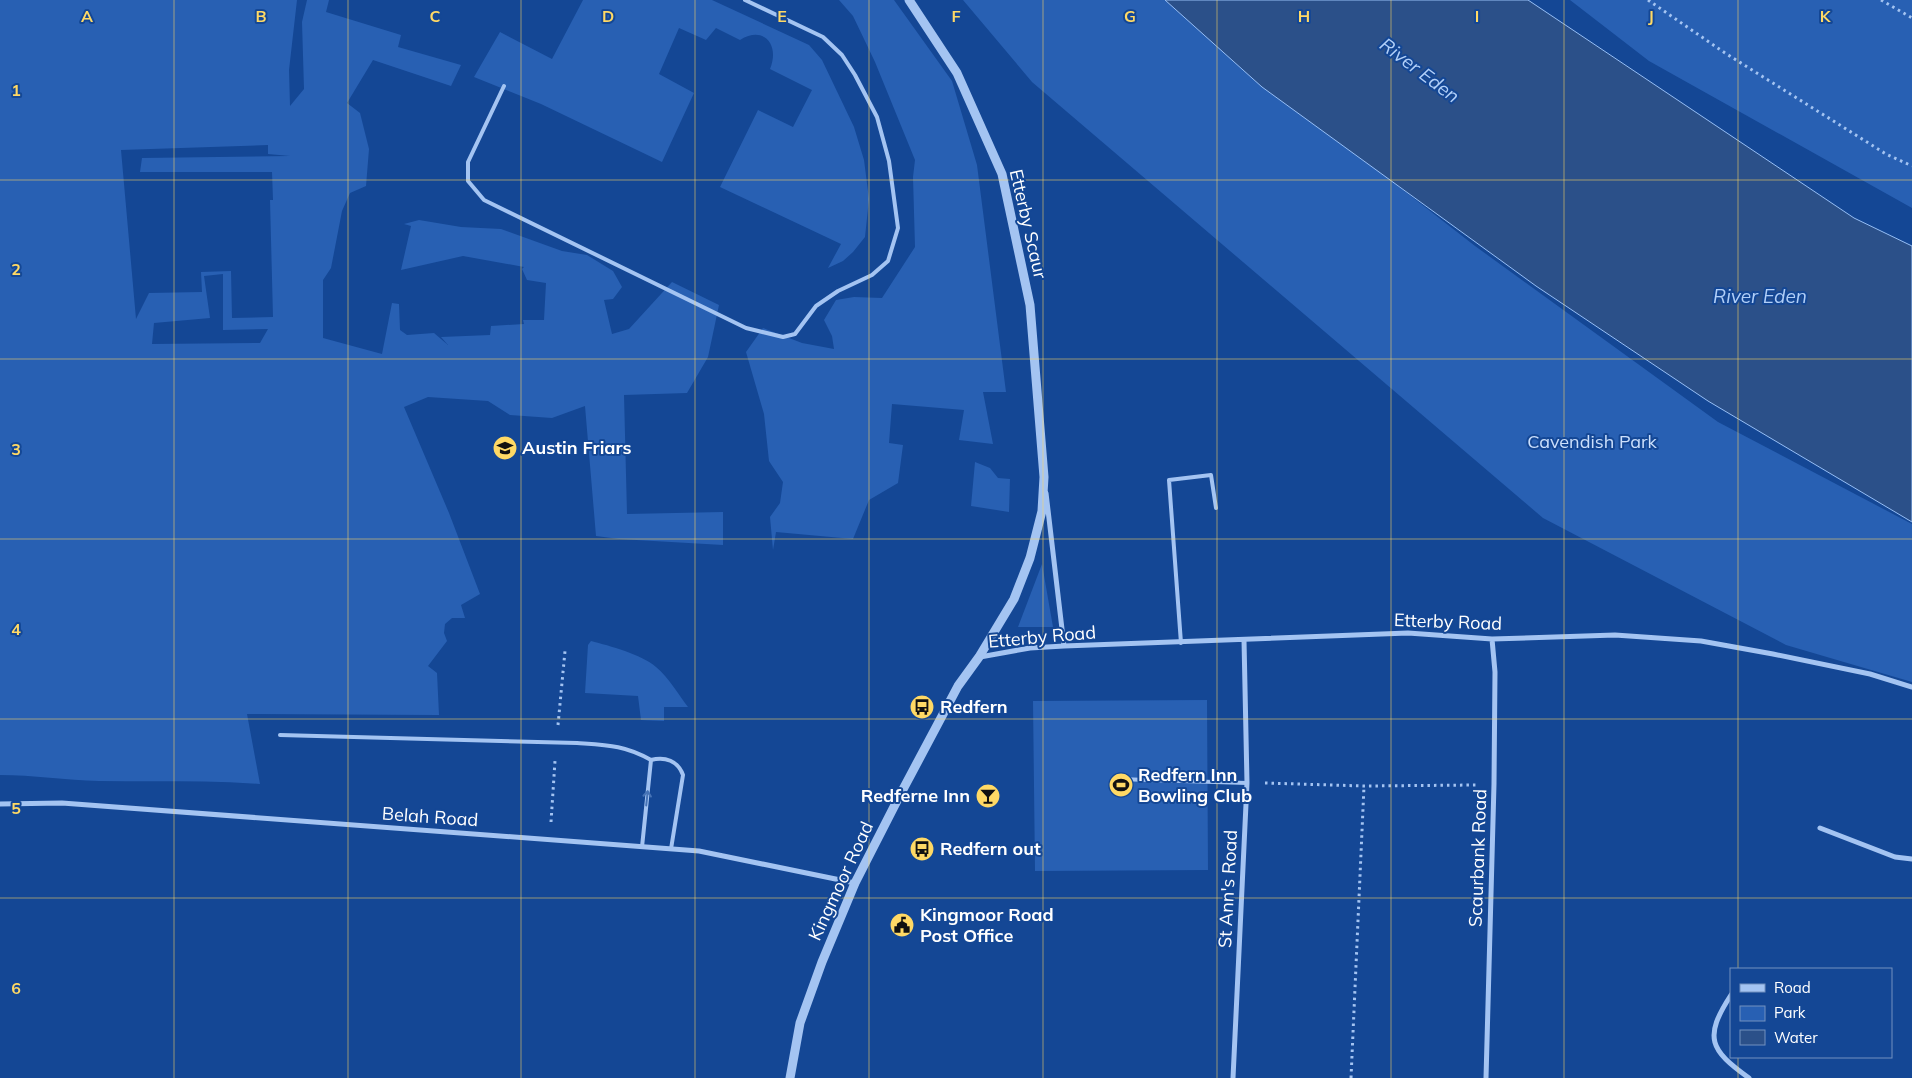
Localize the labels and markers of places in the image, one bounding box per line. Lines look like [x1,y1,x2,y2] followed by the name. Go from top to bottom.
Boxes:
[492,435,518,461] school or university icon: Austin Friars
[522,436,632,459] place label: Austin Friars
[909,694,935,720] bus stop icon: Redfern
[940,695,1008,718] place label: Redfern
[1138,763,1252,807] place label: Redfern Inn Bowling Club
[1108,772,1134,798] sports icon: Redfern Inn Bowling Club
[975,783,1001,809] bar icon: Redferne Inn
[861,784,970,807] place label: Redferne Inn
[909,836,935,862] bus stop icon: Redfern out
[940,837,1041,860] place label: Redfern out
[920,903,1054,947] place label: Kingmoor Road Post Office
[889,912,915,938] public building icon: Kingmoor Road Post Office

